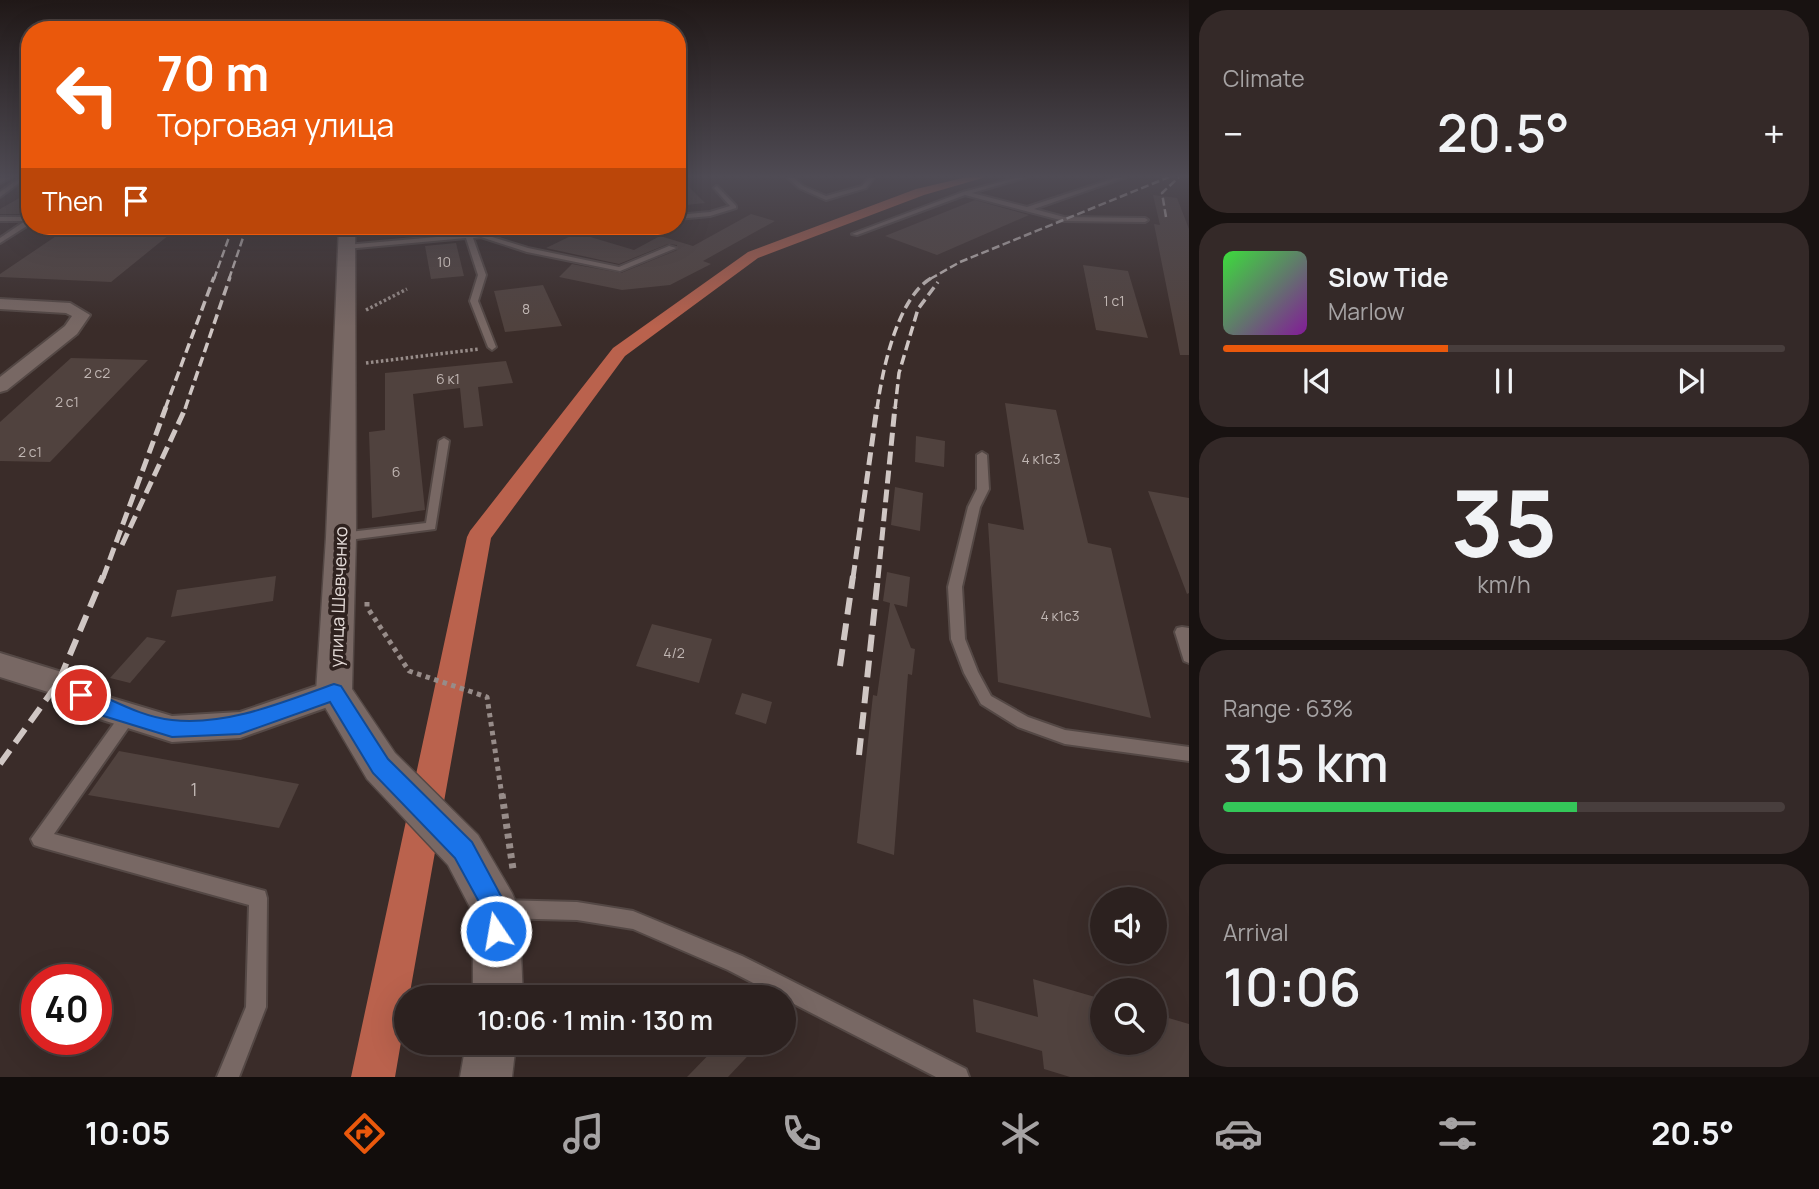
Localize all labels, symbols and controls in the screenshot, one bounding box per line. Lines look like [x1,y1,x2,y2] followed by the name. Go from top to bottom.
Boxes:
[157,39,269,106] text: 70 m
[42,49,133,140] icon: left
[1223,62,1305,94] text: Climate
[1437,97,1570,168] text: 20.5°
[157,103,394,147] text: Торговая улица
[1223,107,1244,159] text: −
[1763,107,1785,159] text: +
[117,182,155,220] icon: arrive
[42,183,103,219] text: Then
[437,252,451,271] house number: 10
[1328,259,1449,295] text: Slow Tide
[1103,291,1125,310] house number: 1 с1
[1328,295,1405,327] text: Marlow
[522,299,530,318] house number: 8
[1298,362,1336,400] icon: previous
[1485,362,1523,400] icon: pause
[1672,362,1710,400] icon: next
[84,363,110,382] house number: 2 с2
[436,369,460,388] house number: 6 к1
[55,392,79,411] house number: 2 с1
[18,442,42,461] house number: 2 с1
[1022,449,1060,468] house number: 4 к1с3
[1451,460,1557,584] text: 35
[392,462,400,481] house number: 6
[324,526,352,668] street label: улица Шевченко
[1477,568,1531,600] text: km/h
[1041,606,1079,625] house number: 4 к1с3
[663,643,685,662] house number: 4/2
[51,665,111,725] pin
[62,676,100,714] icon: arrive
[1223,692,1353,724] text: Range · 63%
[1223,727,1389,798] text: 315 km
[190,777,198,801] house number: 1
[1090,887,1167,1055] map controls
[1090,887,1167,964] button: sound
[459,894,533,968] position arrow
[1223,916,1289,948] text: Arrival
[1223,951,1361,1022] text: 10:06
[21,964,112,1055] speed limit sign: 40
[1090,978,1167,1055] button: search
[477,1002,713,1038] text: 10:06 · 1 min · 130 m
[340,1109,389,1158] icon: directions
[559,1109,608,1158] icon: music
[777,1109,826,1158] icon: phone
[996,1109,1045,1158] icon: climate
[1214,1109,1263,1158] icon: car
[1433,1109,1482,1158] icon: filters
[85,1111,171,1155] text: 10:05
[1651,1111,1734,1155] text: 20.5°

